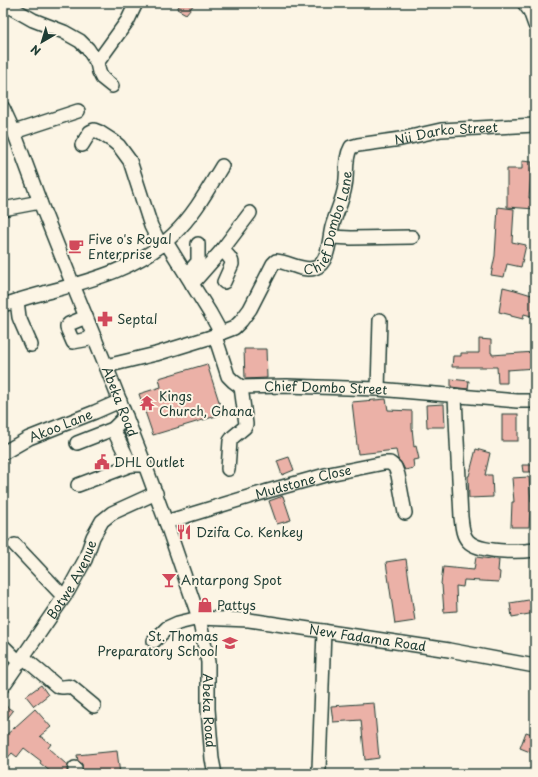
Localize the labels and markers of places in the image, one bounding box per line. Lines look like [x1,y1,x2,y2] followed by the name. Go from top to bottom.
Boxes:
[88,229,172,263] place label: Five o's Royal Enterprise
[67,237,85,255] cafe icon: Five o's Royal Enterprise
[117,309,157,328] place label: Septal
[96,310,114,328] pharmacy icon: Septal
[159,386,253,420] place label: Kings Church, Ghana
[138,394,156,412] temple icon: Kings Church, Ghana
[114,452,185,471] place label: DHL Outlet
[93,453,111,471] public building icon: DHL Outlet
[196,522,303,541] place label: Dzifa Co. Kenkey
[175,523,193,541] restaurant icon: Dzifa Co. Kenkey
[181,570,282,589] place label: Antarpong Spot
[160,571,178,589] bar icon: Antarpong Spot
[217,595,256,614] place label: Pattys
[196,596,214,614] shop icon: Pattys
[97,626,218,660] place label: St. Thomas Preparatory School
[221,634,239,652] school or university icon: St. Thomas Preparatory School

